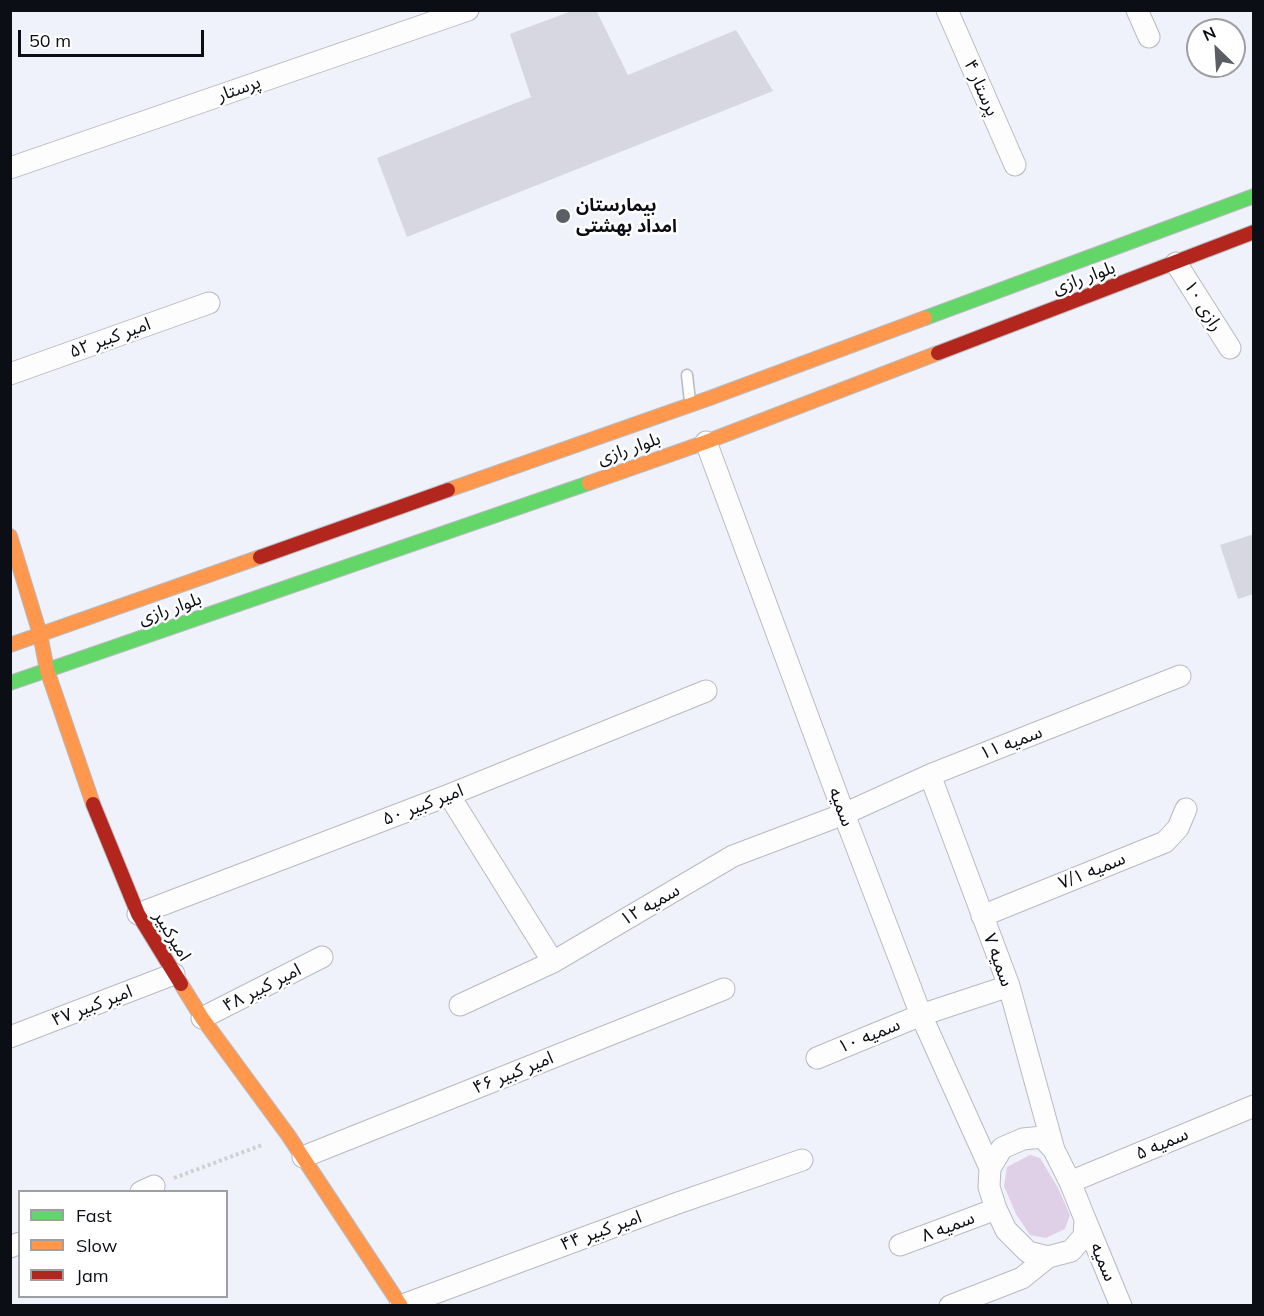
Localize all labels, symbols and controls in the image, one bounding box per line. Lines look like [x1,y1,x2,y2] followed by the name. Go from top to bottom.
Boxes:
[21,18,207,56] scale bar
[1186,18,1246,78] north arrow
[1200,22,1219,45] text: N
[29,29,71,52] text: 50 m
[959,56,1003,120] street label: پرستار ۴
[214,72,264,106] street label: پرستار
[576,195,677,238] place label: بیمارستان امداد بهشتی
[554,207,572,225] marker: بیمارستان امداد بهشتی
[1050,257,1118,299] street label: بلوار رازی
[1179,277,1227,335] street label: رازی ۱۰
[66,313,154,363] street label: امیر کبیر ۵۲
[595,428,663,470] street label: بلوار رازی
[136,588,204,630] street label: بلوار رازی
[977,721,1045,765] street label: سمیه ۱۱
[379,780,467,830] street label: امیر کبیر ۵۰
[824,784,858,830] street label: سمیه
[1055,848,1129,894] street label: سمیه ۷/۱
[616,879,684,931] street label: سمیه ۱۲
[149,907,195,965] street label: امیرکبیر
[978,930,1018,990] street label: سمیه ۷
[219,959,305,1017] street label: امیر کبیر ۴۸
[48,981,136,1031] street label: امیر کبیر ۴۷
[835,1014,903,1058] street label: سمیه ۱۰
[470,1047,556,1099] street label: امیر کبیر ۴۶
[1132,1123,1192,1165] street label: سمیه ۵
[18,1190,228,1298] legend
[76,1204,112,1227] text: Fast
[557,1206,645,1256] street label: امیر کبیر ۴۴
[918,1207,978,1247] street label: سمیه ۸
[76,1234,117,1257] text: Slow
[1085,1239,1121,1285] street label: سمیه
[76,1264,109,1287] text: Jam

